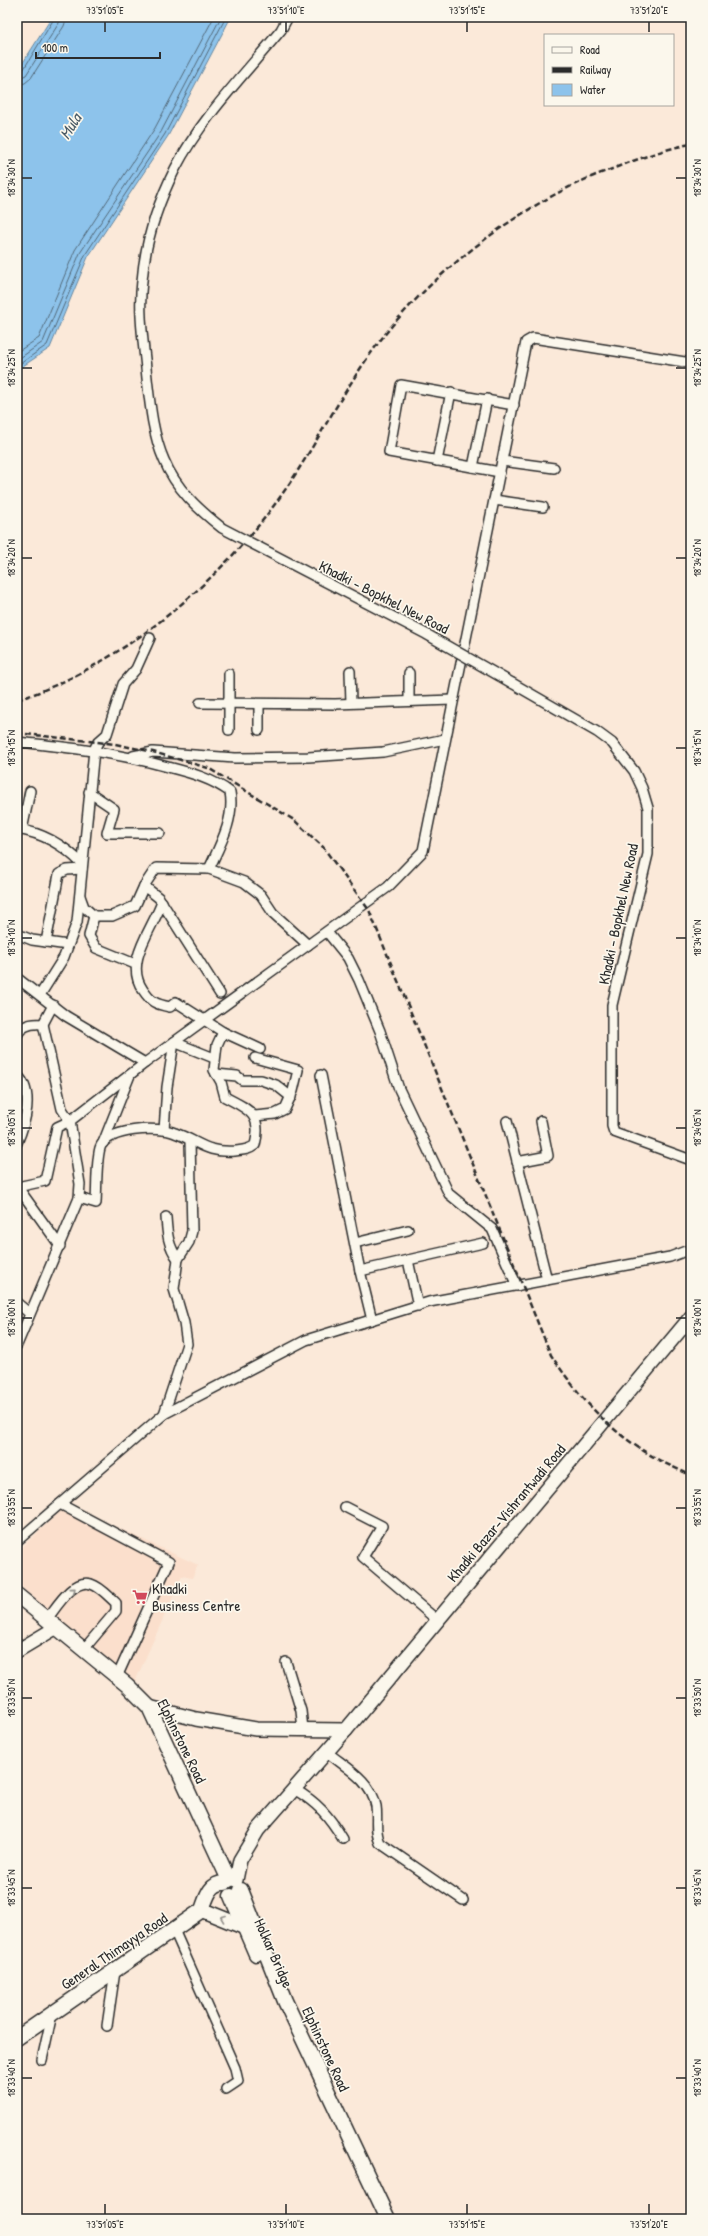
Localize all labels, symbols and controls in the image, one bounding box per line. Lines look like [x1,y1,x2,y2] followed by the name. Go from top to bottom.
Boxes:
[86,4,124,17] text: 73°51'05"E
[268,4,305,17] text: 73°51'10"E
[449,4,486,17] text: 73°51'15"E
[630,4,669,17] text: 73°51'20"E
[36,34,160,60] scale bar
[544,34,674,106] legend
[42,39,68,56] text: 100 m
[580,41,600,58] text: Road
[580,61,611,78] text: Railway
[580,81,606,98] text: Water
[54,108,87,143] water label: Mula
[5,159,18,197] text: 18°34'30"N
[691,159,704,197] text: 18°34'30"N
[5,349,18,387] text: 18°34'25"N
[691,349,704,387] text: 18°34'25"N
[5,539,18,577] text: 18°34'20"N
[691,539,704,577] text: 18°34'20"N
[315,555,453,639] street label: Khadki - Bopkhel New Road
[5,730,18,766] text: 18°34'15"N
[691,730,704,766] text: 18°34'15"N
[593,842,643,986] street label: Khadki - Bopkhel New Road
[5,920,18,956] text: 18°34'10"N
[691,920,704,956] text: 18°34'10"N
[5,1109,18,1147] text: 18°34'05"N
[691,1109,704,1147] text: 18°34'05"N
[5,1299,18,1337] text: 18°34'00"N
[691,1299,704,1337] text: 18°34'00"N
[442,1439,570,1586] street label: Khadki Bazar-Vishrantwadi Road
[5,1489,18,1527] text: 18°33'55"N
[691,1489,704,1527] text: 18°33'55"N
[152,1578,240,1616] place label: Khadki Business Centre
[68,1588,75,1595] one-way arrow
[131,1588,149,1606] supermarket icon: Khadki Business Centre
[5,1679,18,1717] text: 18°33'50"N
[691,1679,704,1717] text: 18°33'50"N
[153,1695,212,1787] street label: Elphinstone Road
[5,1869,18,1907] text: 18°33'45"N
[691,1869,704,1907] text: 18°33'45"N
[57,1907,172,1994] street label: General Thimayya Road
[219,1915,226,1923] one-way arrow
[249,1915,299,1991] street label: Holkar Bridge
[297,2003,355,2095] street label: Elphinstone Road
[5,2059,18,2097] text: 18°33'40"N
[691,2059,704,2097] text: 18°33'40"N
[86,2218,124,2231] text: 73°51'05"E
[268,2218,305,2231] text: 73°51'10"E
[449,2218,486,2231] text: 73°51'15"E
[630,2218,669,2231] text: 73°51'20"E

